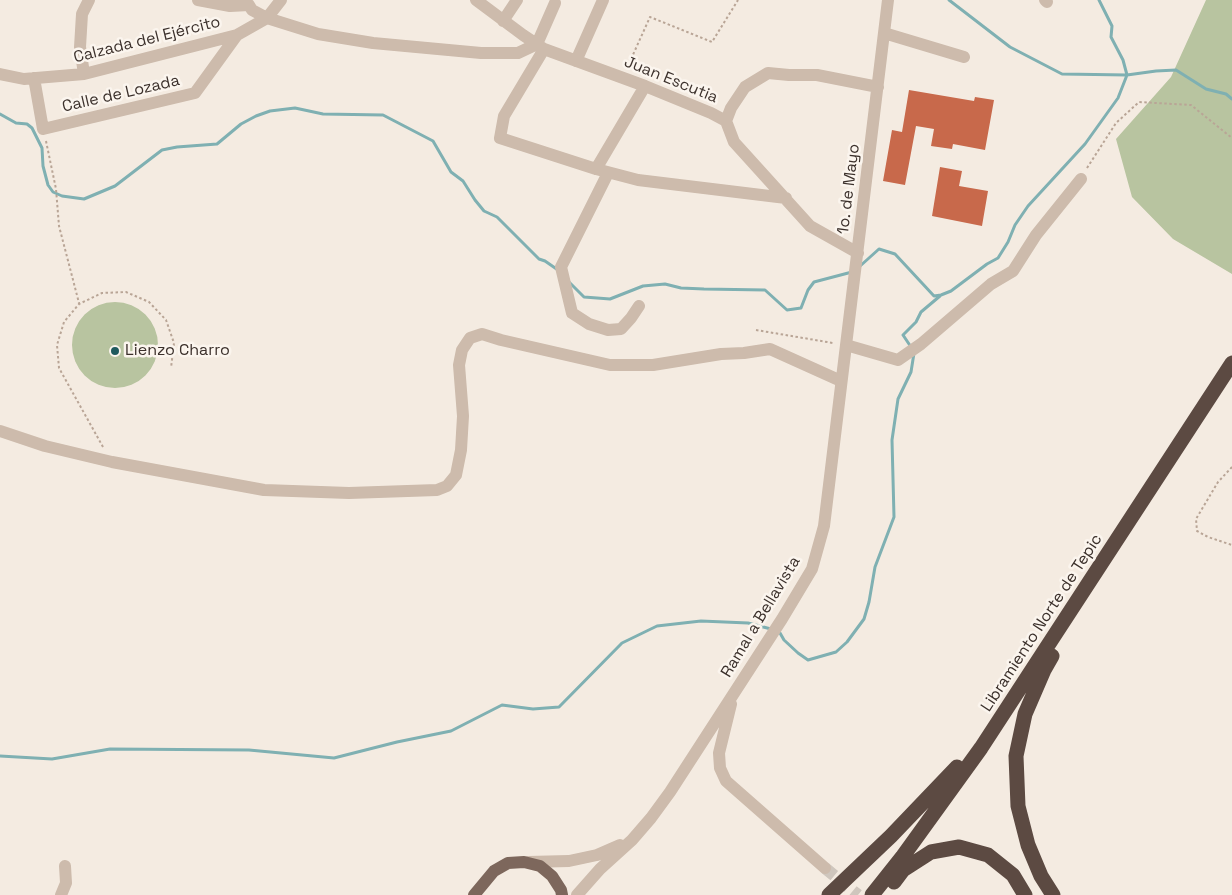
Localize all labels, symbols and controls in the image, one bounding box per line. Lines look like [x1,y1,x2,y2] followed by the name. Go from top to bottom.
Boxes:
[72,12,222,68] street label: Calzada del Ejército
[621,53,721,107] street label: Juan Escutia
[60,71,182,117] street label: Calle de Lozada
[834,143,864,235] street label: 1o. de Mayo
[125,341,230,361] place label: Lienzo Charro
[109,345,121,357] marker: Lienzo Charro
[977,531,1107,715] street label: Libramiento Norte de Tepic
[717,553,805,681] street label: Ramal a Bellavista

